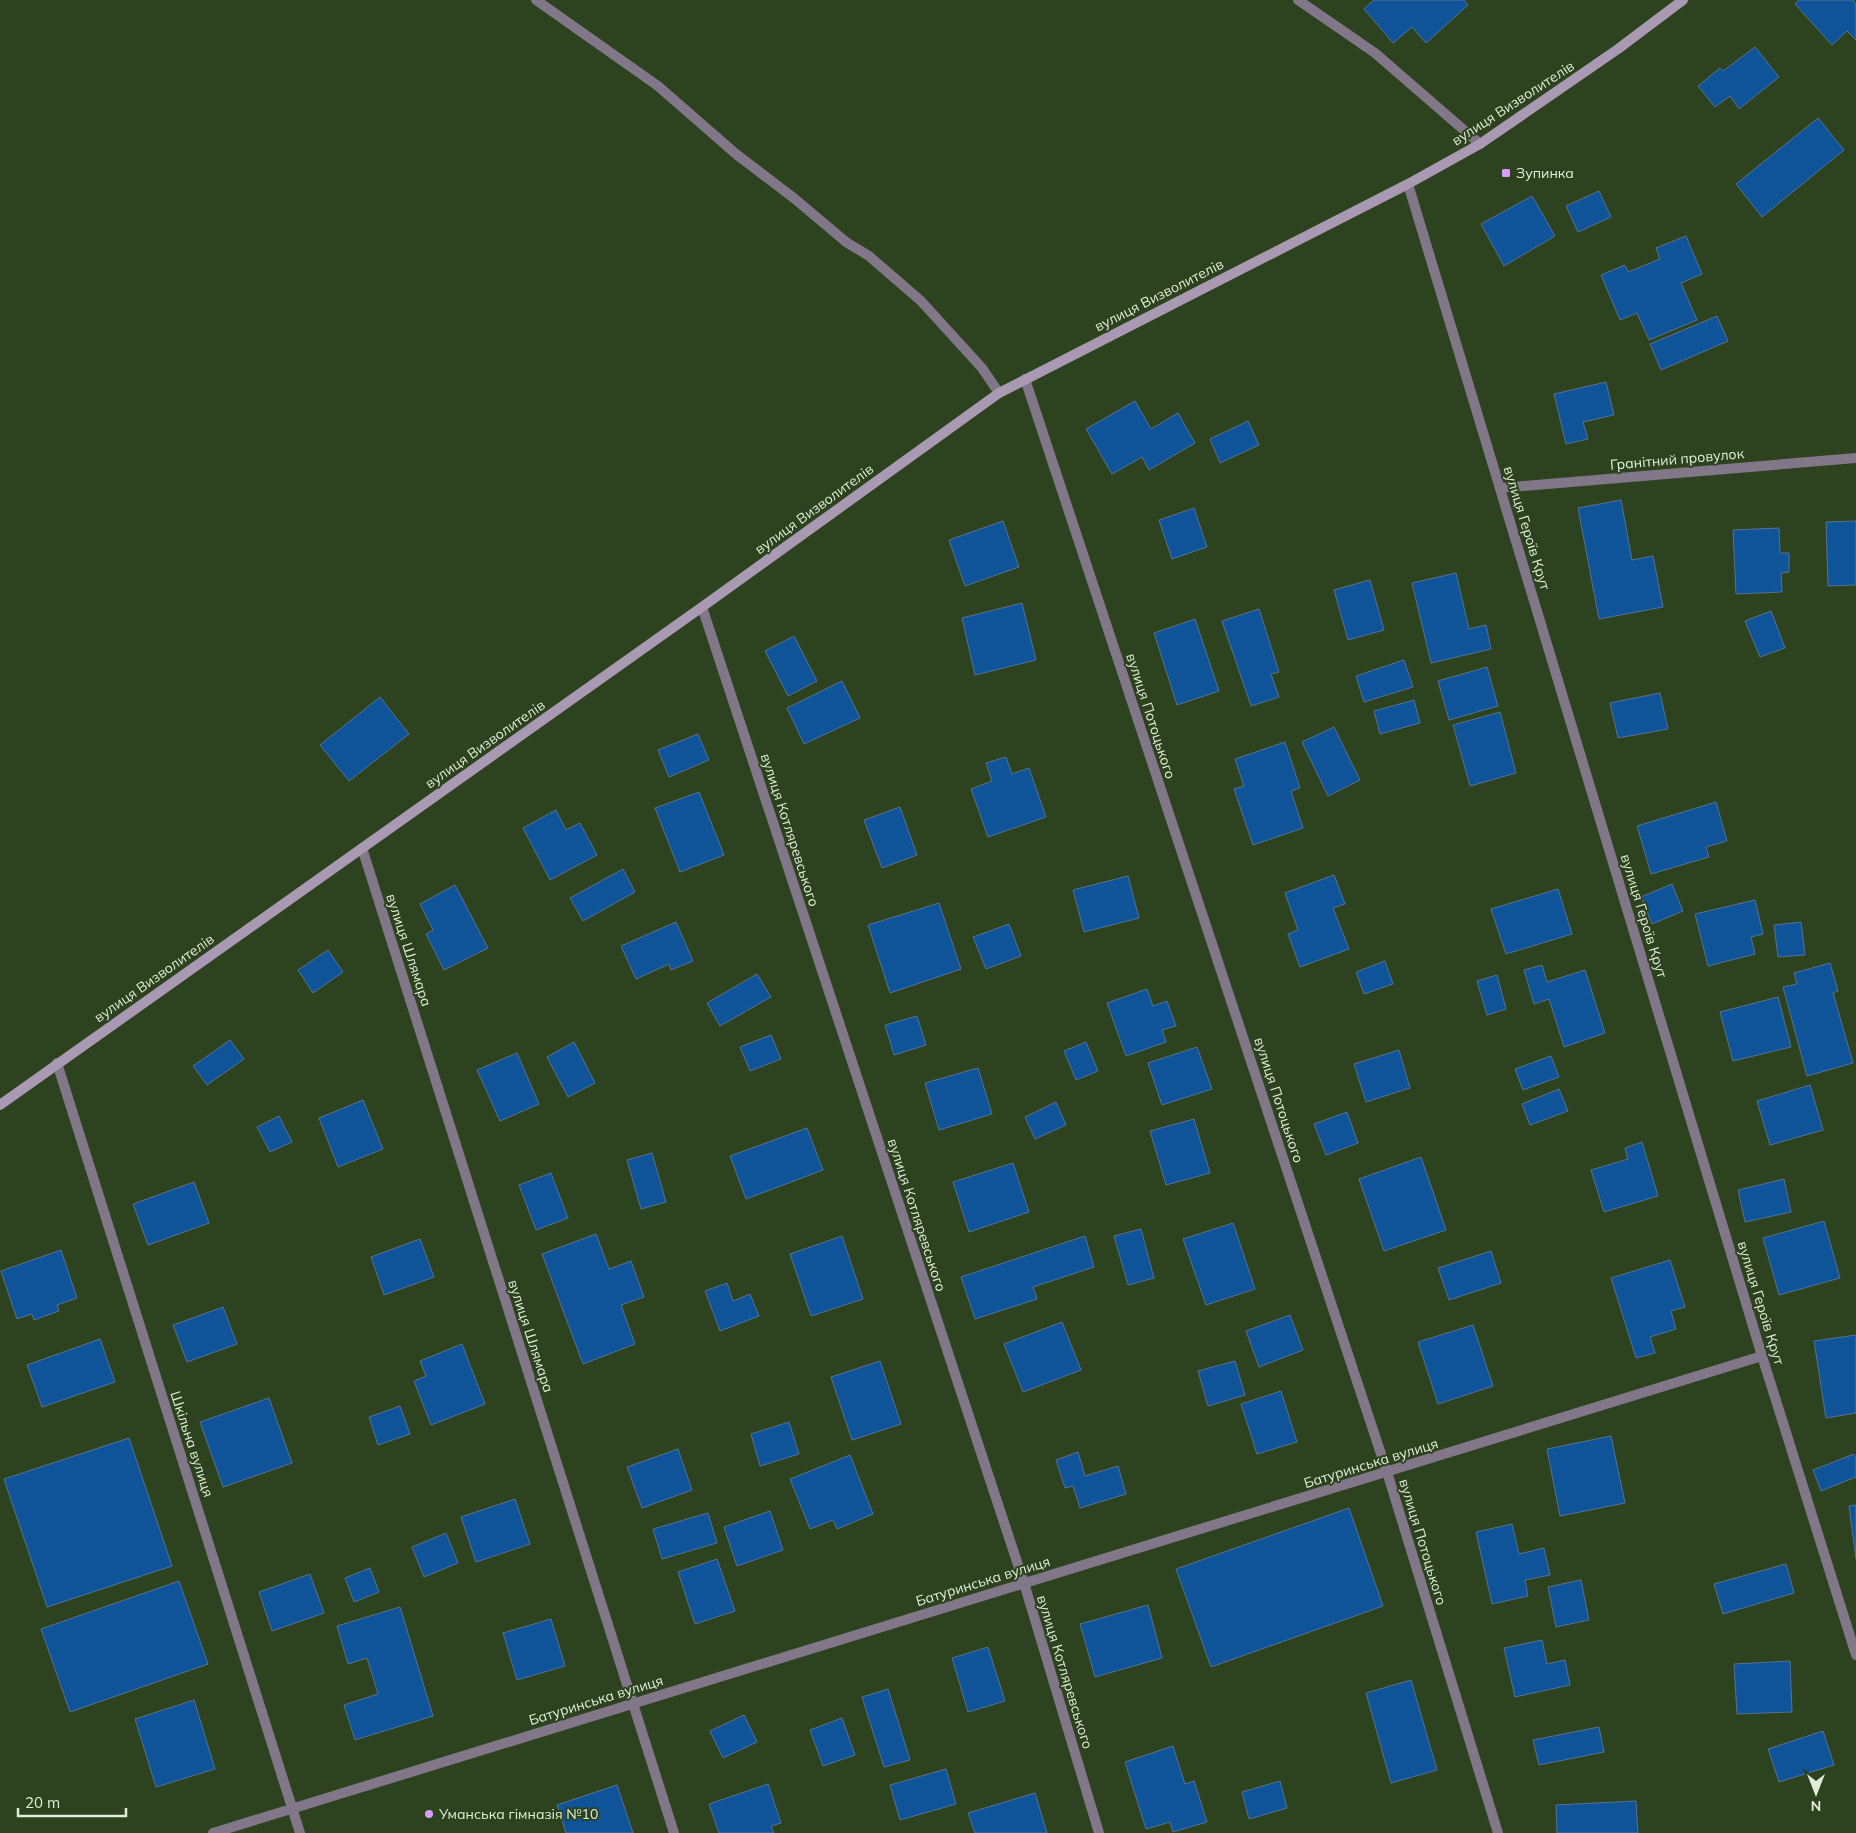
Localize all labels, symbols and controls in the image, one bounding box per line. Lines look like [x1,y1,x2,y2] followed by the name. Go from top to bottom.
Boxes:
[1448,57,1578,149] street label: вулиця Визволителів
[1516,164,1574,182] place label: Зупинка
[1500,167,1512,179] marker: Зупинка
[1092,255,1227,335] street label: вулиця Визволителів
[1609,444,1745,474] street label: Гранітний провулок
[751,460,877,558] street label: вулиця Визволителів
[1500,464,1555,593] street label: вулиця Героїв Крут
[1122,651,1180,781] street label: вулиця Потоцького
[422,696,549,792] street label: вулиця Визволителів
[757,751,823,909] street label: вулиця Котляревського
[1617,852,1672,981] street label: вулиця Героїв Крут
[382,891,436,1009] street label: вулиця Шлямара
[91,930,218,1026] street label: вулиця Визволителів
[1250,1035,1308,1165] street label: вулиця Потоцького
[884,1136,950,1294] street label: вулиця Котляревського
[1734,1239,1789,1368] street label: вулиця Героїв Крут
[504,1277,558,1395] street label: вулиця Шлямара
[166,1389,218,1499] street label: Шкільна вулиця
[1302,1434,1440,1492] street label: Батуринська вулиця
[1395,1477,1451,1607] street label: вулиця Потоцького
[914,1552,1052,1610] street label: Батуринська вулиця
[1033,1593,1097,1751] street label: вулиця Котляревського
[527,1671,665,1729] street label: Батуринська вулиця
[1791,1768,1841,1818] north arrow
[18,1786,125,1818] scale bar
[25,1793,60,1812] text: 20 m
[1811,1797,1821,1815] text: N
[438,1805,598,1823] place label: Уманська гімназія №10
[423,1808,435,1820] marker: Уманська гімназія №10

